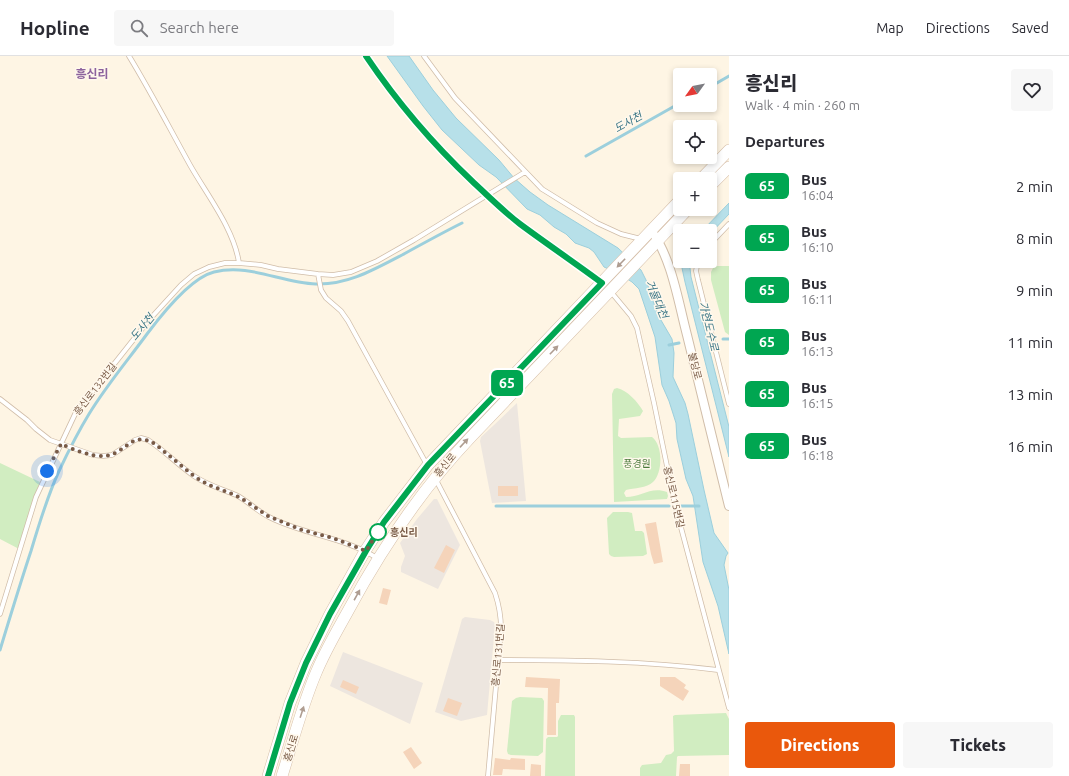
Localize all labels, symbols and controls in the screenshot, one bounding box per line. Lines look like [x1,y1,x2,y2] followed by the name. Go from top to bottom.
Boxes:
[114,10,394,46] search box
[20,17,90,39] text: Hopline
[128,17,150,39] icon: search
[160,19,239,36] text: Search here
[876,20,904,36] text: Map
[926,20,990,36] text: Directions
[1012,20,1049,36] text: Saved
[75,67,109,80] district label: 흥신리
[673,68,717,112] north arrow
[673,68,717,268] map controls
[1011,69,1053,111] button: heart
[745,72,797,94] text: 흥신리
[745,98,860,112] text: Walk · 4 min · 260 m
[612,108,646,135] water label: 도사천
[673,120,717,164] button: locate
[745,133,825,150] text: Departures
[801,171,827,188] text: Bus
[673,172,717,216] button: +
[759,178,775,194] text: 65
[1016,178,1053,195] text: 2 min
[801,188,834,202] text: 16:04
[801,223,827,240] text: Bus
[673,224,717,268] button: −
[759,230,775,246] text: 65
[1016,230,1053,247] text: 8 min
[801,240,834,254] text: 16:10
[616,258,625,268] one-way arrow
[801,275,827,292] text: Bus
[644,278,671,322] water label: 거물대천
[759,282,775,298] text: 65
[1016,282,1053,299] text: 9 min
[801,292,834,306] text: 16:11
[697,300,721,353] water label: 가현도수로
[128,310,158,342] water label: 도사천
[801,327,827,344] text: Bus
[759,334,775,350] text: 65
[1007,334,1053,351] text: 11 min
[801,344,834,358] text: 16:13
[550,345,559,355] one-way arrow
[686,351,704,381] street label: 불당로
[71,361,119,417] street label: 흥신로132번길
[489,370,525,396] line badge: 65
[499,375,515,391] text: 65
[801,379,827,396] text: Bus
[759,386,775,402] text: 65
[1007,386,1053,403] text: 13 min
[801,396,834,410] text: 16:15
[801,431,827,448] text: Bus
[460,438,469,448] one-way arrow
[759,438,775,454] text: 65
[1007,438,1053,455] text: 16 min
[801,448,834,462] text: 16:18
[432,451,458,479] street label: 흥신로
[623,458,651,469] park label: 풍경원
[37,461,57,481] your location
[662,465,686,529] street label: 흥신로115번길
[369,523,387,541] marker: 흥신리
[390,527,418,538] place label: 흥신리
[354,589,360,600] one-way arrow
[490,623,506,687] street label: 흥신로131번길
[299,706,305,718] one-way arrow
[745,722,895,768] button: Directions
[903,722,1053,768] button: Tickets
[282,733,300,763] street label: 흥신로

